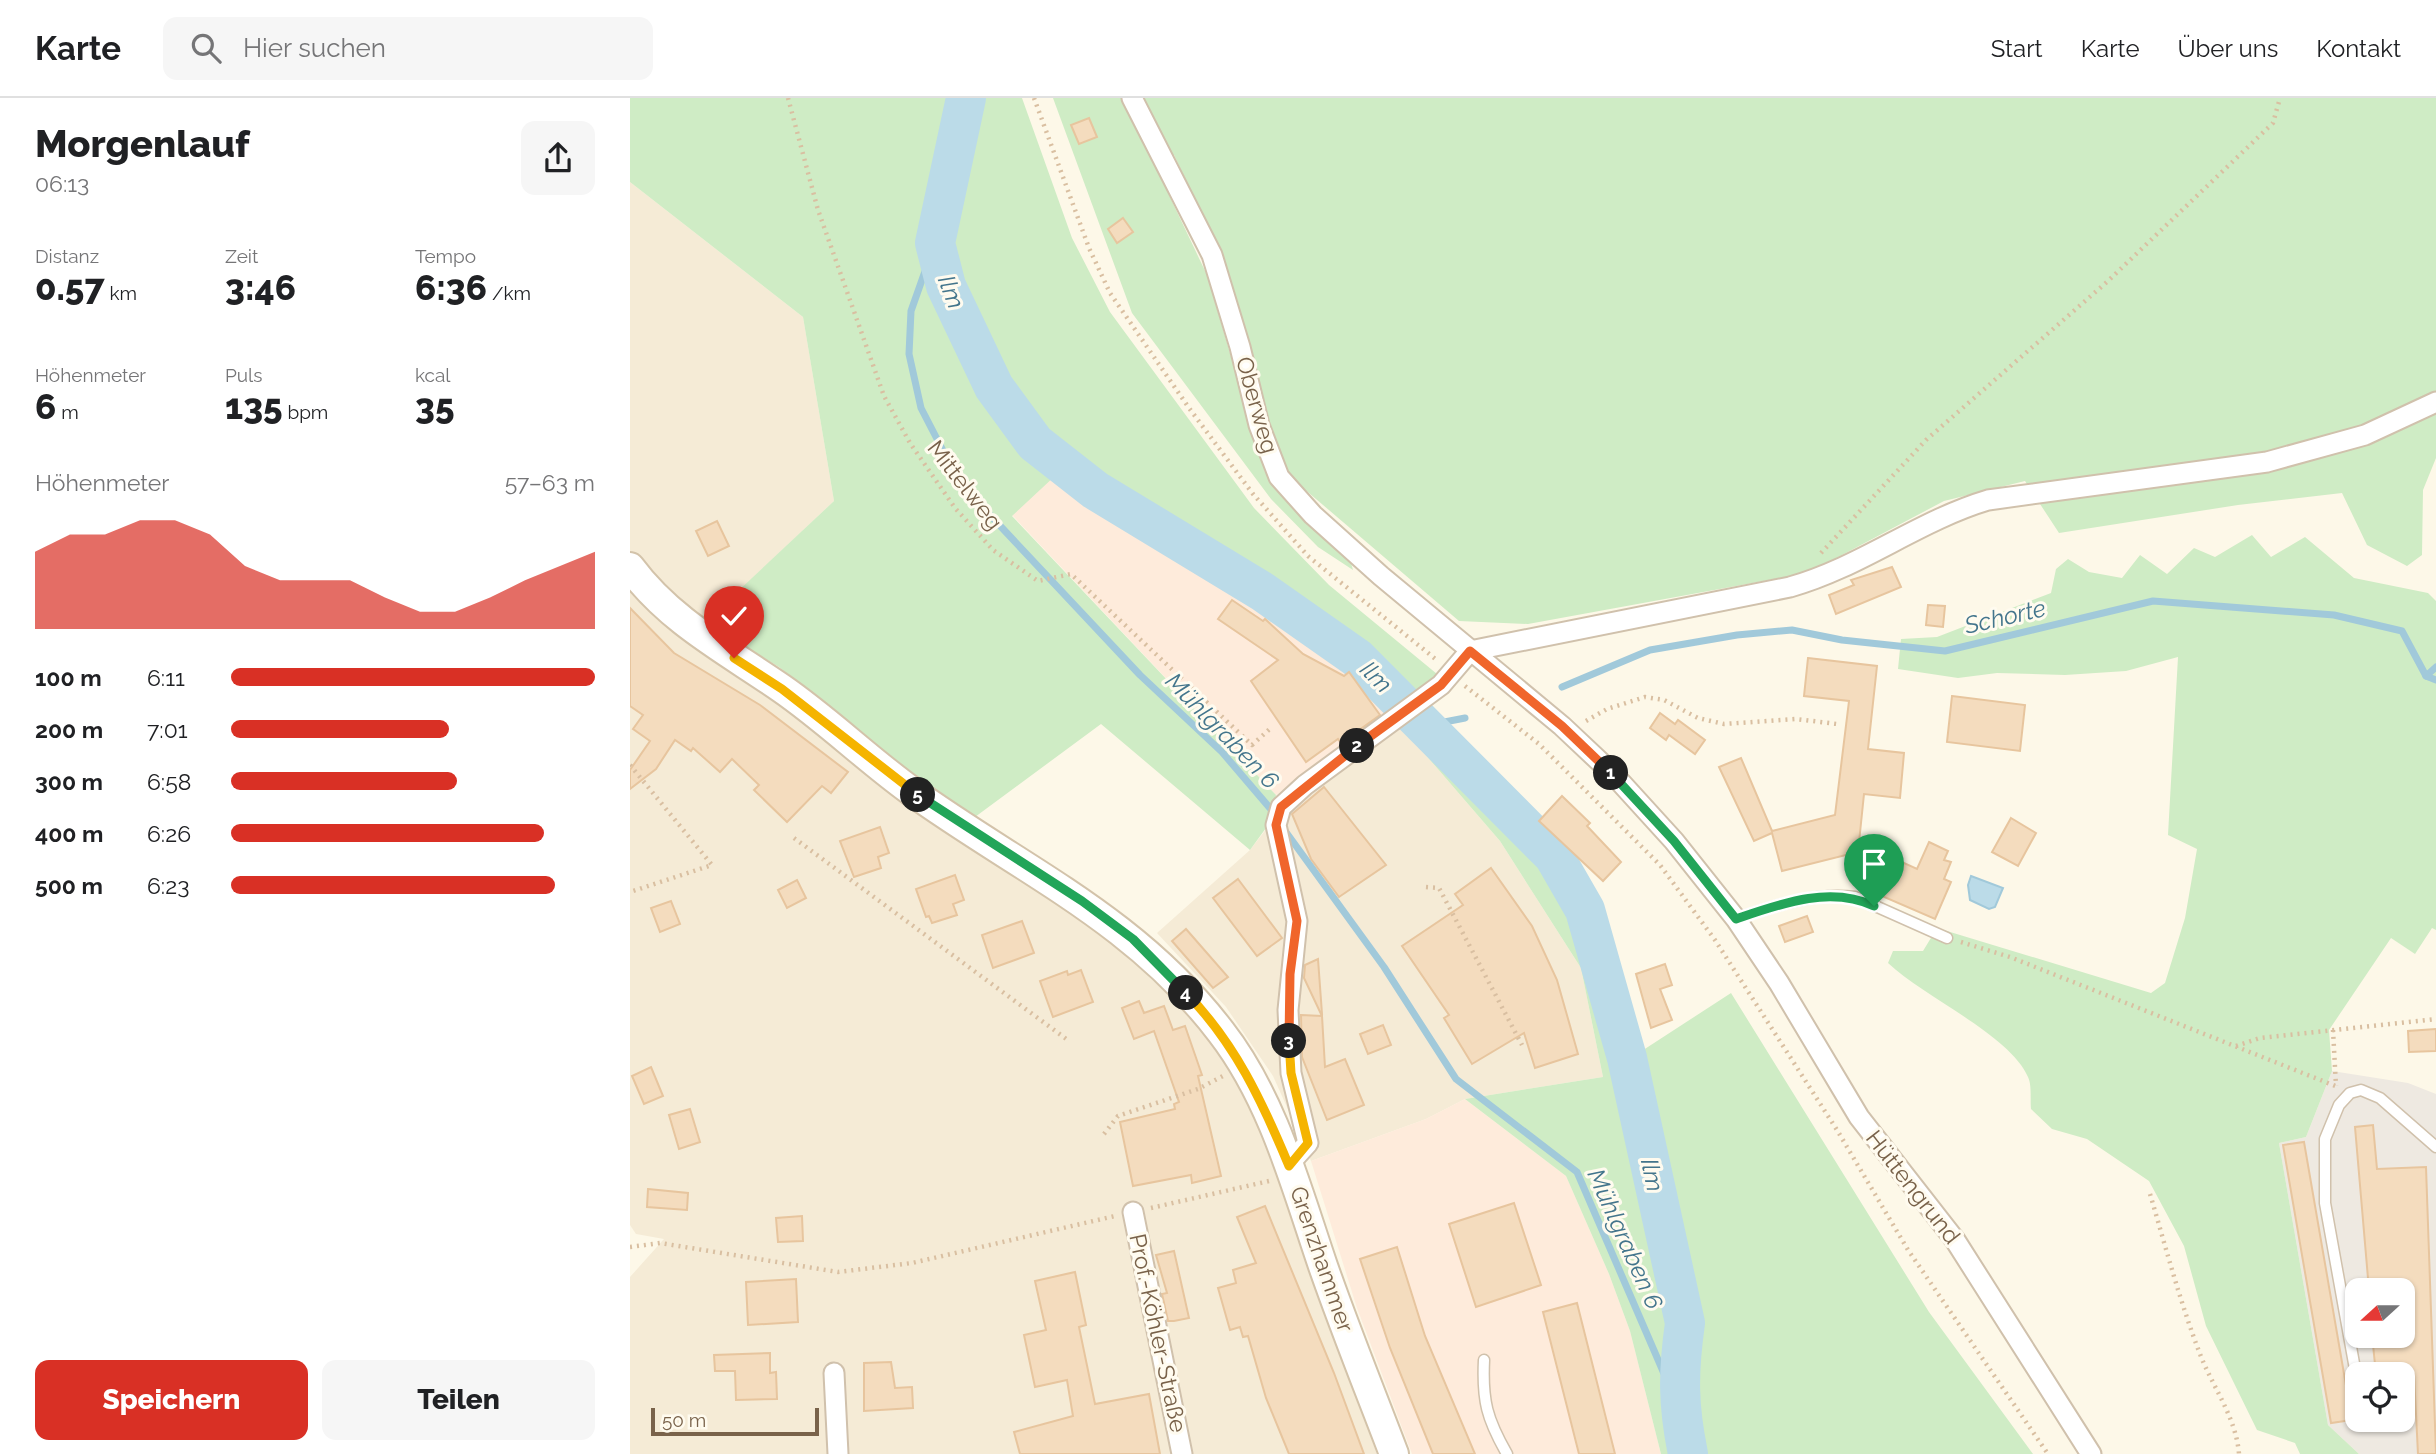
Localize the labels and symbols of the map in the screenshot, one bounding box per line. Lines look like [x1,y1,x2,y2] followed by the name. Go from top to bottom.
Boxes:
[932,271,971,313] water label: Ilm
[1231,354,1284,456] street label: Oberweg
[922,435,1009,535] street label: Mittelweg
[704,586,764,658] pin
[1961,593,2048,640] water label: Schorte
[1354,655,1398,699] water label: Ilm
[1160,666,1285,795] water label: Mühlgraben 6
[1340,728,1374,764] pin: 2
[1594,756,1628,790] pin: 1
[900,778,936,812] pin: 5
[1844,834,1904,906] pin
[1168,976,1204,1010] pin: 4
[1272,1024,1306,1058] pin: 3
[1861,1125,1966,1249] street label: Hüttengrund
[1635,1156,1670,1194] water label: Ilm
[1582,1164,1669,1313] water label: Mühlgraben 6
[1285,1182,1360,1335] street label: Grenzhammer
[1124,1231,1193,1435] street label: Prof.-Köhler-Straße
[2345,1278,2415,1348] north arrow
[651,1405,819,1437] scale bar

